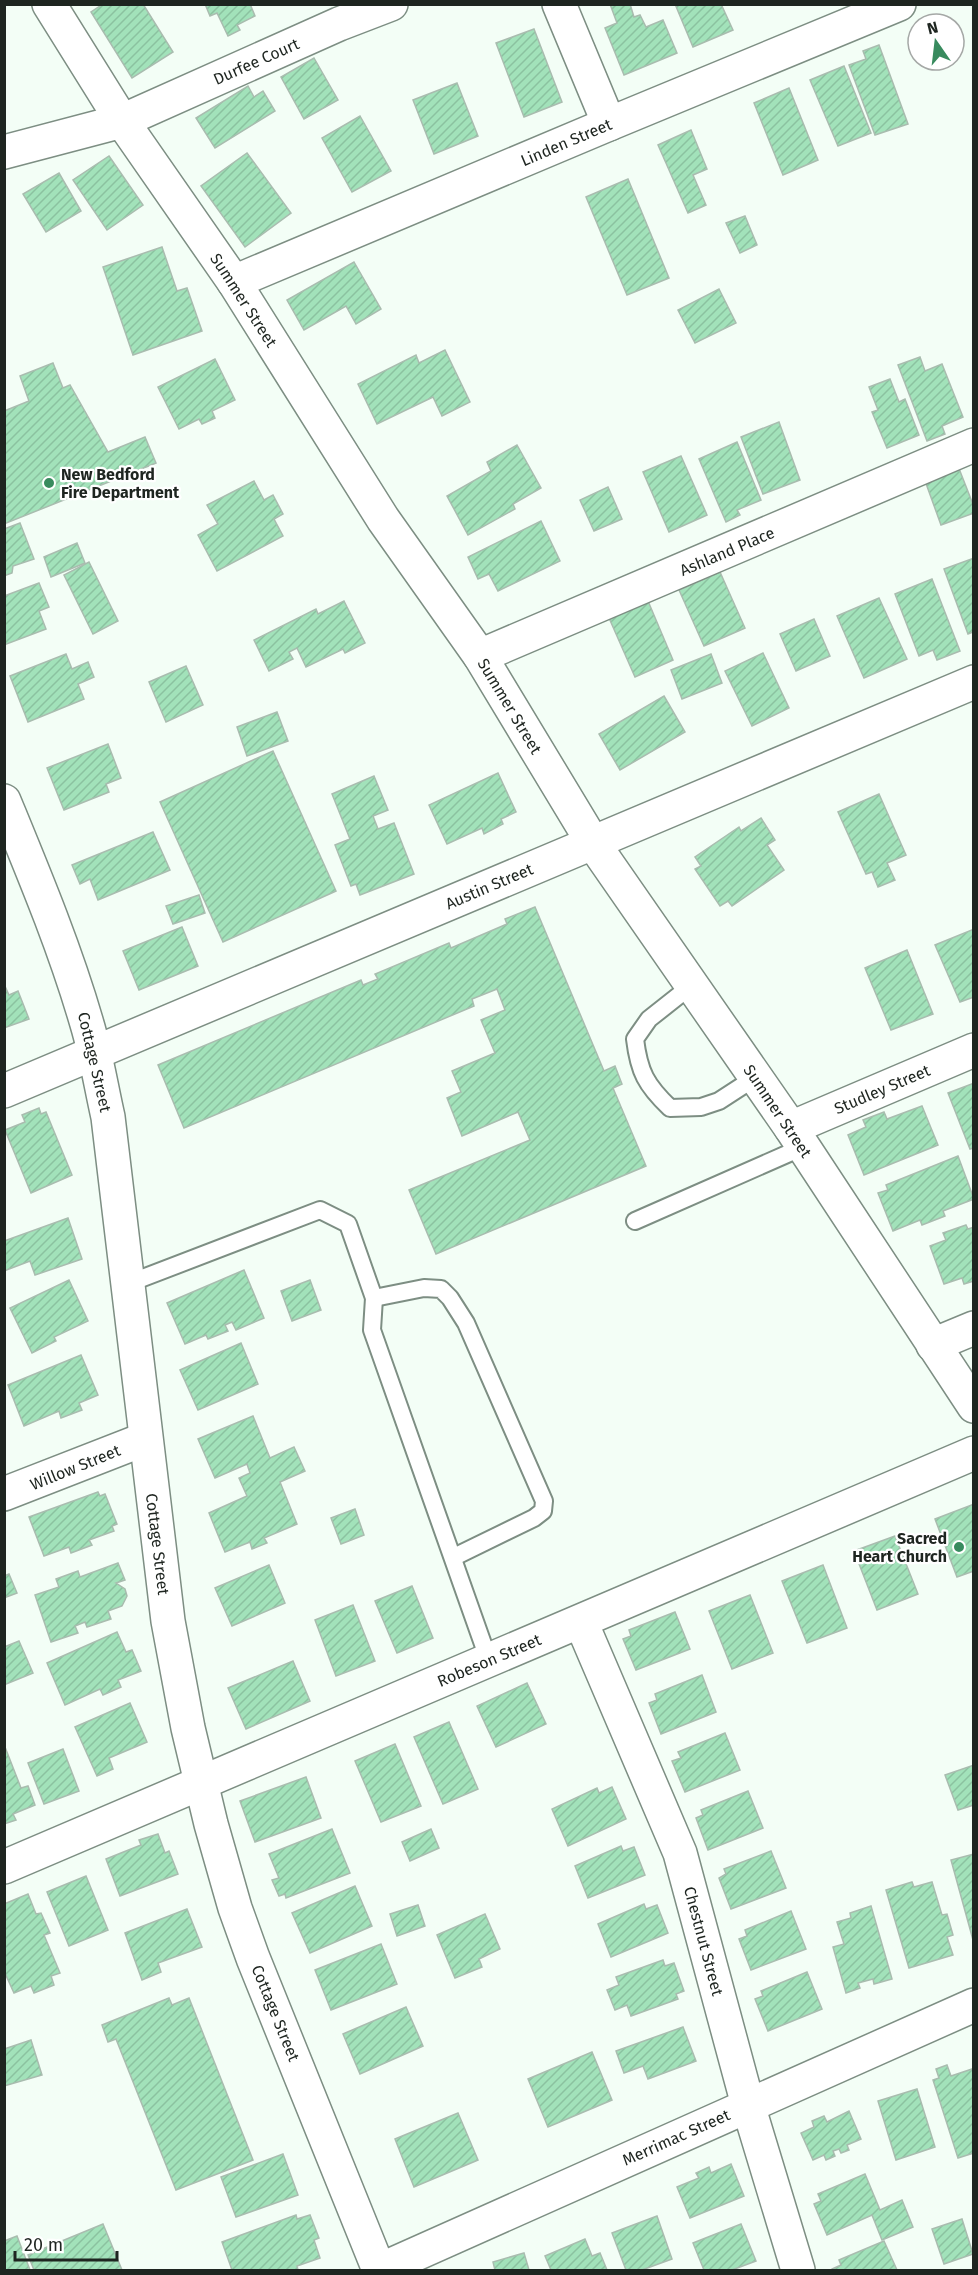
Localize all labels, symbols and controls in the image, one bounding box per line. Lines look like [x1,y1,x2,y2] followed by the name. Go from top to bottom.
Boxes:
[906,12,966,72] north arrow
[925,17,940,38] text: N
[210,34,302,89] street label: Durfee Court
[518,115,615,170] street label: Linden Street
[206,250,281,351] street label: Summer Street
[61,465,180,502] place label: New Bedford Fire Department
[42,476,56,490] marker: New Bedford Fire Department
[677,523,777,580] street label: Ashland Place
[474,655,546,758] street label: Summer Street
[443,859,536,913] street label: Austin Street
[74,1010,115,1114] street label: Cottage Street
[740,1061,816,1162] street label: Summer Street
[831,1061,933,1118] street label: Studley Street
[27,1441,123,1494] street label: Willow Street
[142,1492,173,1596] street label: Cottage Street
[852,1529,947,1566] place label: Sacred Heart Church
[952,1540,966,1554] marker: Sacred Heart Church
[434,1630,544,1691] street label: Robeson Street
[680,1884,727,1998] street label: Chestnut Street
[248,1962,304,2064] street label: Cottage Street
[619,2105,733,2170] street label: Merrimac Street
[15,2224,117,2262] scale bar
[24,2234,63,2256] text: 20 m

